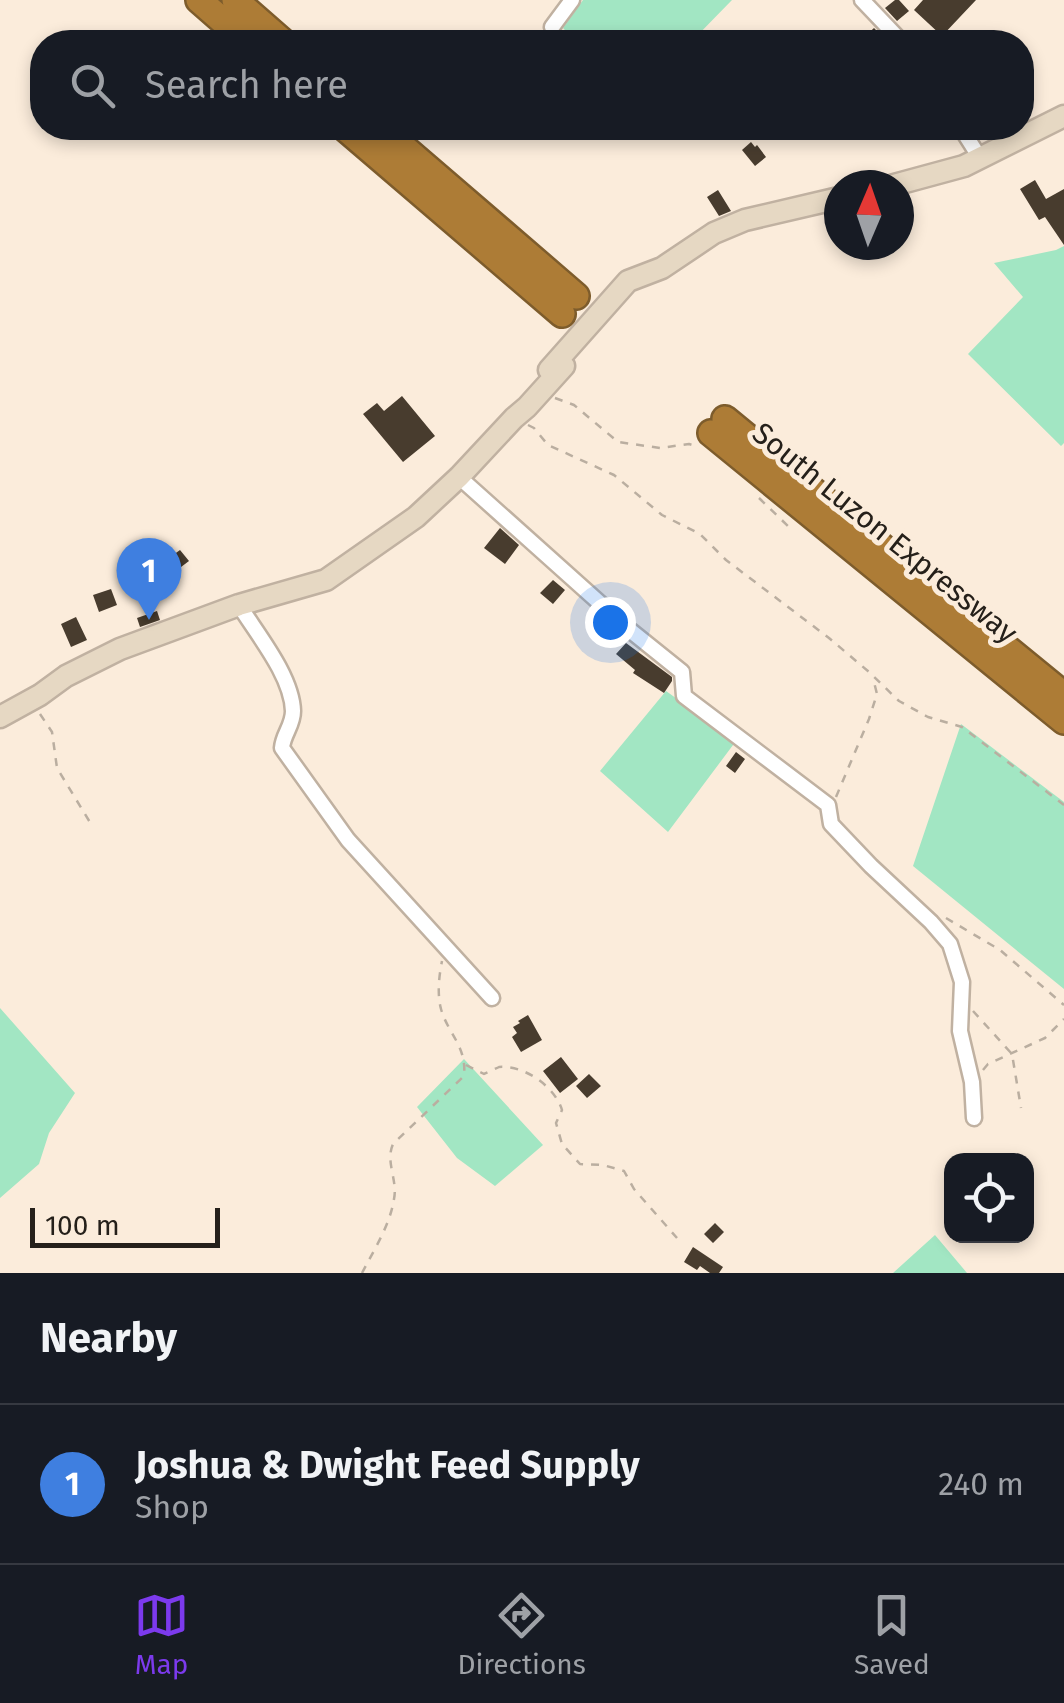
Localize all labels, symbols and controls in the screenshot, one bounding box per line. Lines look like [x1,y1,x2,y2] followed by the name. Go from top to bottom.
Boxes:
[30,30,1034,140] search box
[65,58,120,113] icon: search
[145,62,348,108] text: Search here
[824,170,914,260] north arrow
[745,415,1025,651] street label: South Luzon Expressway
[116,538,182,620] pin: 1
[585,597,636,648] your location
[944,1153,1034,1243] map controls
[944,1153,1034,1243] button: locate
[30,1203,220,1248] scale bar
[45,1209,120,1242] text: 100 m
[40,1313,177,1363] text: Nearby
[135,1442,640,1488] text: Joshua & Dwight Feed Supply
[65,1465,80,1503] text: 1
[938,1465,1024,1503] text: 240 m
[135,1488,209,1526] text: Shop
[134,1588,189,1681] tab: Map
[457,1588,586,1681] tab: Directions
[854,1588,930,1681] tab: Saved

